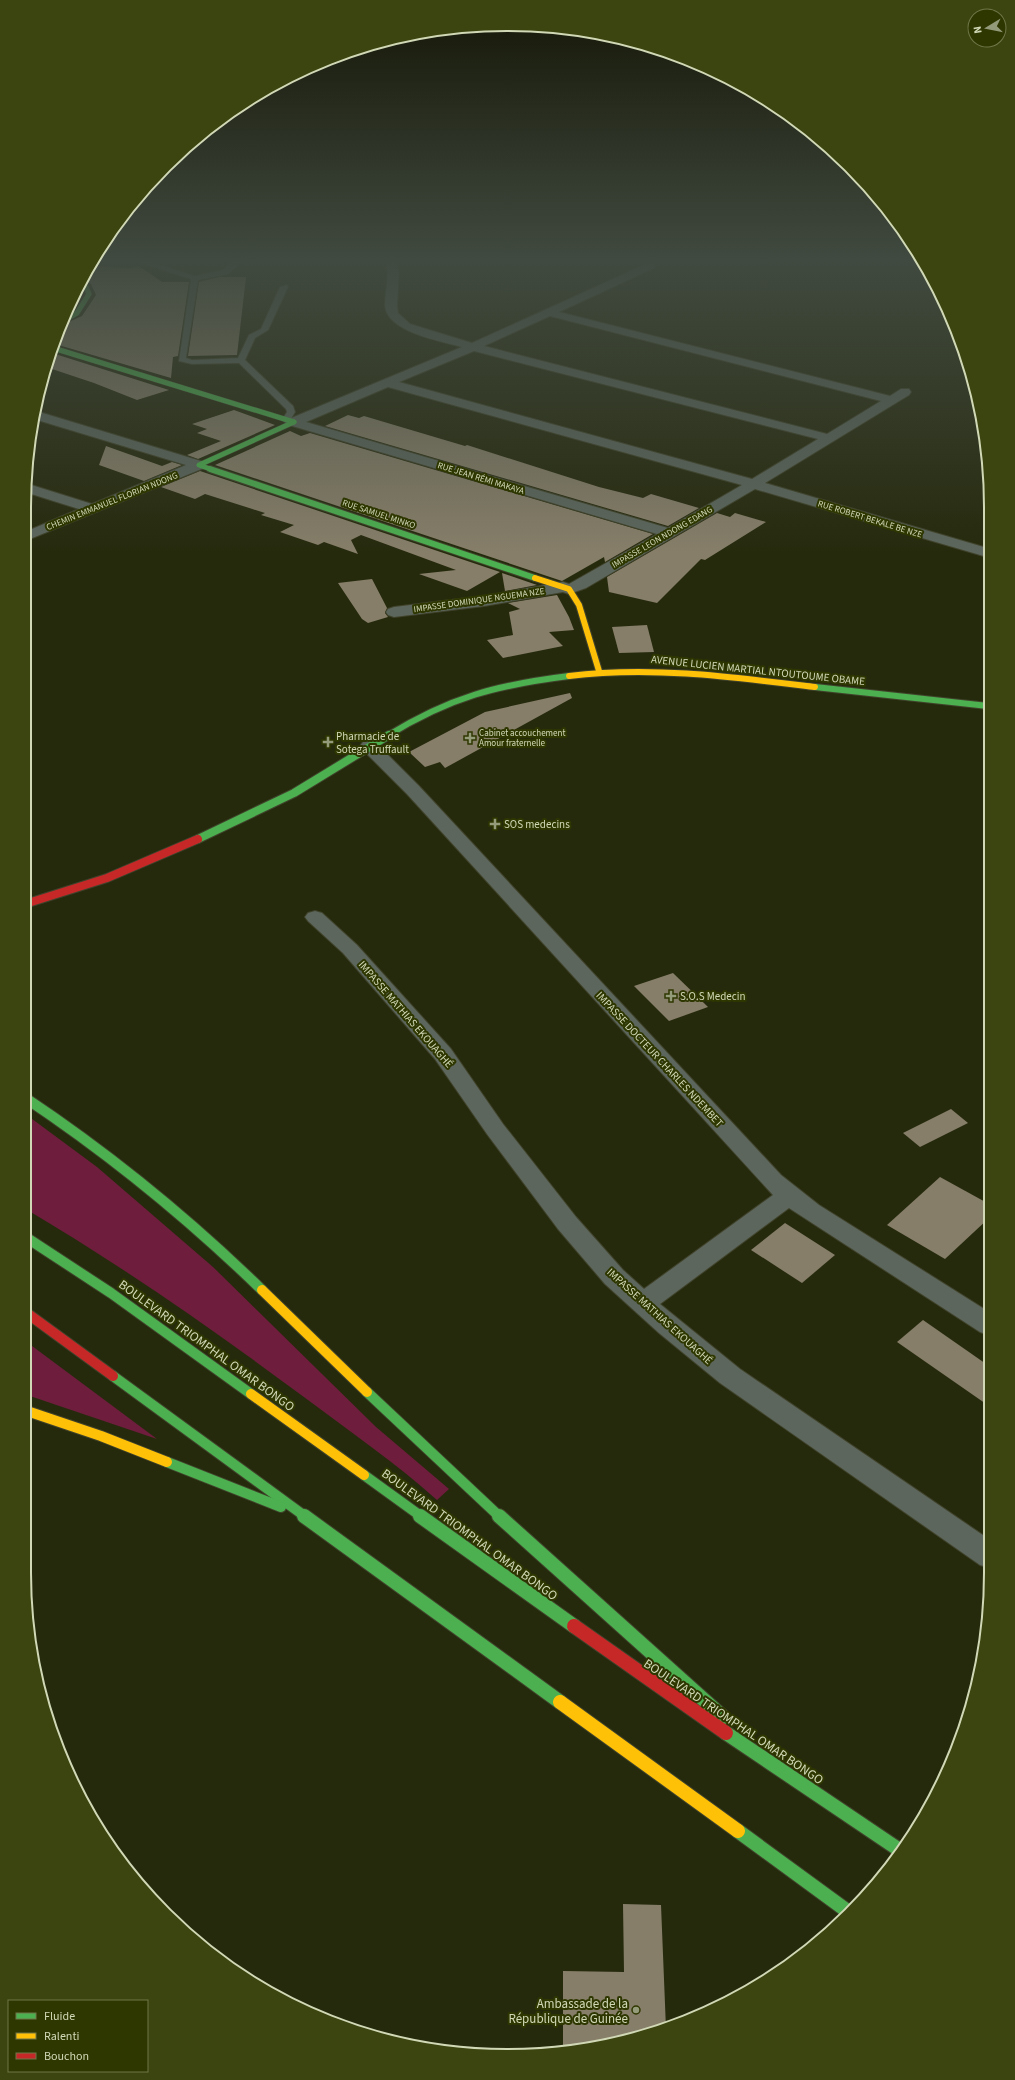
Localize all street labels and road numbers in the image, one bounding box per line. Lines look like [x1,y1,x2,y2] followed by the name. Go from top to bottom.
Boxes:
[436,459,526,498] street label: RUE JEAN RÉMI MAKAYA
[44,469,180,534] street label: CHEMIN EMMANUEL FLORIAN NDONG
[341,497,417,532] street label: RUE SAMUEL MINKO
[816,497,924,542] street label: RUE ROBERT BEKALE BE NZE
[610,503,715,572] street label: IMPASSE LEON NDONG EDANG
[413,585,546,616] street label: IMPASSE DOMINIQUE NGUEMA NZE
[650,652,866,689] street label: AVENUE LUCIEN MARTIAL NTOUTOUME OBAME
[355,958,456,1071] street label: IMPASSE MATHIAS EKOUAGHÉ
[593,988,727,1130] street label: IMPASSE DOCTEUR CHARLES NDEMBET
[604,1265,716,1368] street label: IMPASSE MATHIAS EKOUAGHÉ
[115,1276,298,1416] street label: BOULEVARD TRIOMPHAL OMAR BONGO
[378,1465,561,1605] street label: BOULEVARD TRIOMPHAL OMAR BONGO
[640,1655,827,1789] street label: BOULEVARD TRIOMPHAL OMAR BONGO

